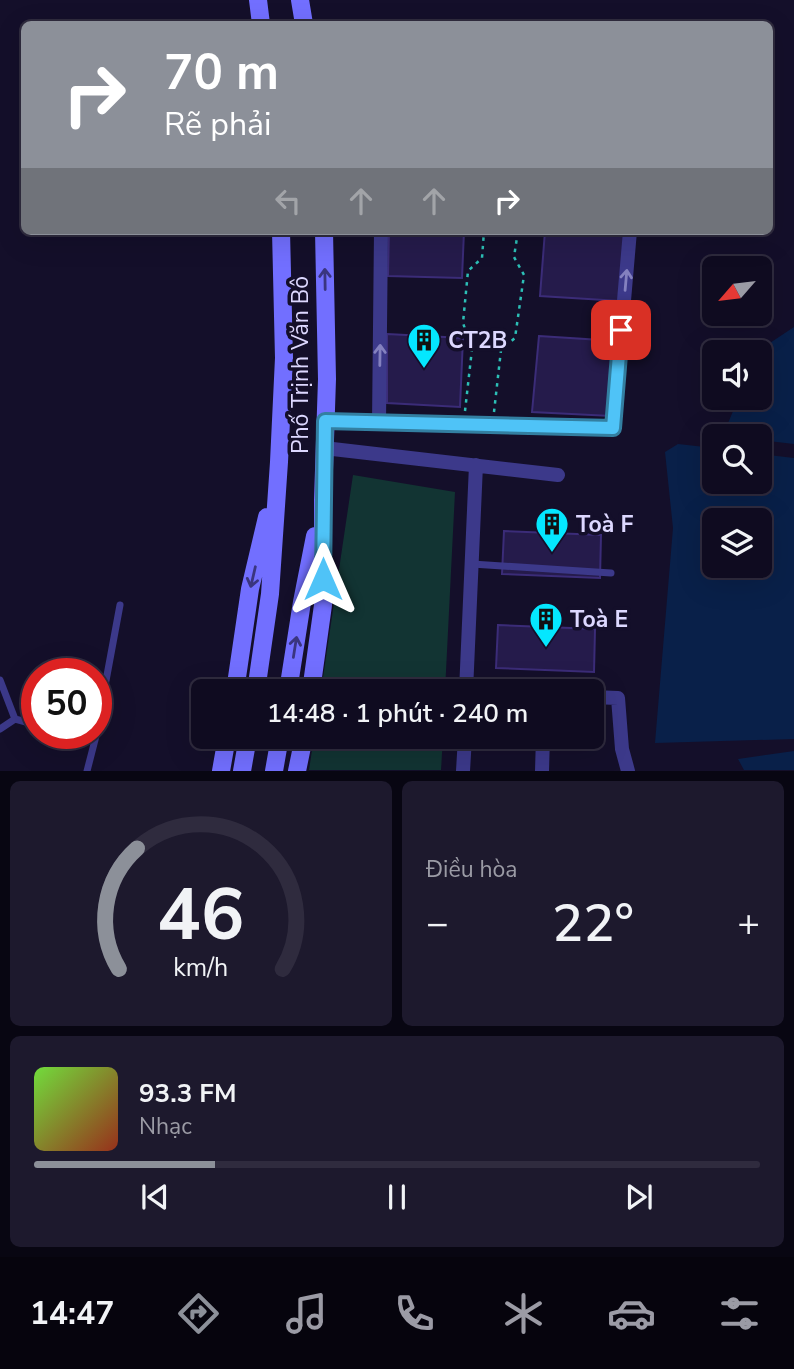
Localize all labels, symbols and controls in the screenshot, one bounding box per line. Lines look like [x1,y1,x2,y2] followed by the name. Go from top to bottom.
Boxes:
[164,39,279,106] text: 70 m
[49,49,140,140] icon: right
[164,103,272,146] text: Rẽ phải
[269,182,307,220] icon: left
[342,182,380,220] icon: ahead
[415,182,453,220] icon: ahead
[488,182,526,220] icon: right
[702,256,772,326] north arrow
[702,256,772,578] map controls
[318,268,332,291] one-way arrow
[620,270,633,292] one-way arrow
[285,276,316,454] street label: Phố Trịnh Văn Bô
[591,300,651,360] pin
[602,311,640,349] icon: arrive
[405,321,443,370] building icon: CT2B
[448,325,507,356] place label: CT2B
[702,340,772,410] button: sound
[373,344,387,367] one-way arrow
[702,424,772,494] button: search
[533,505,571,554] building icon: Toà F
[702,508,772,578] button: layers
[576,509,634,540] place label: Toà F
[286,542,360,616] position arrow
[246,565,259,588] one-way arrow
[527,600,565,649] building icon: Toà E
[570,604,628,635] place label: Toà E
[289,636,302,659] one-way arrow
[21,658,112,749] speed limit sign: 50
[267,696,528,731] text: 14:48 · 1 phút · 240 m
[426,854,518,885] text: Điều hòa
[157,866,245,966] text: 46
[552,888,634,959] text: 22°
[426,898,449,949] text: −
[737,898,760,949] text: +
[173,951,229,985] text: km/h
[139,1076,236,1111] text: 93.3 FM
[139,1111,192,1142] text: Nhạc
[136,1178,174,1216] icon: previous
[378,1178,416,1216] icon: pause
[620,1178,658,1216] icon: next
[174,1289,223,1338] icon: directions
[282,1289,331,1338] icon: music
[390,1289,439,1338] icon: phone
[499,1289,548,1338] icon: climate
[607,1289,656,1338] icon: car
[715,1289,764,1338] icon: filters
[30,1292,114,1335] text: 14:47

